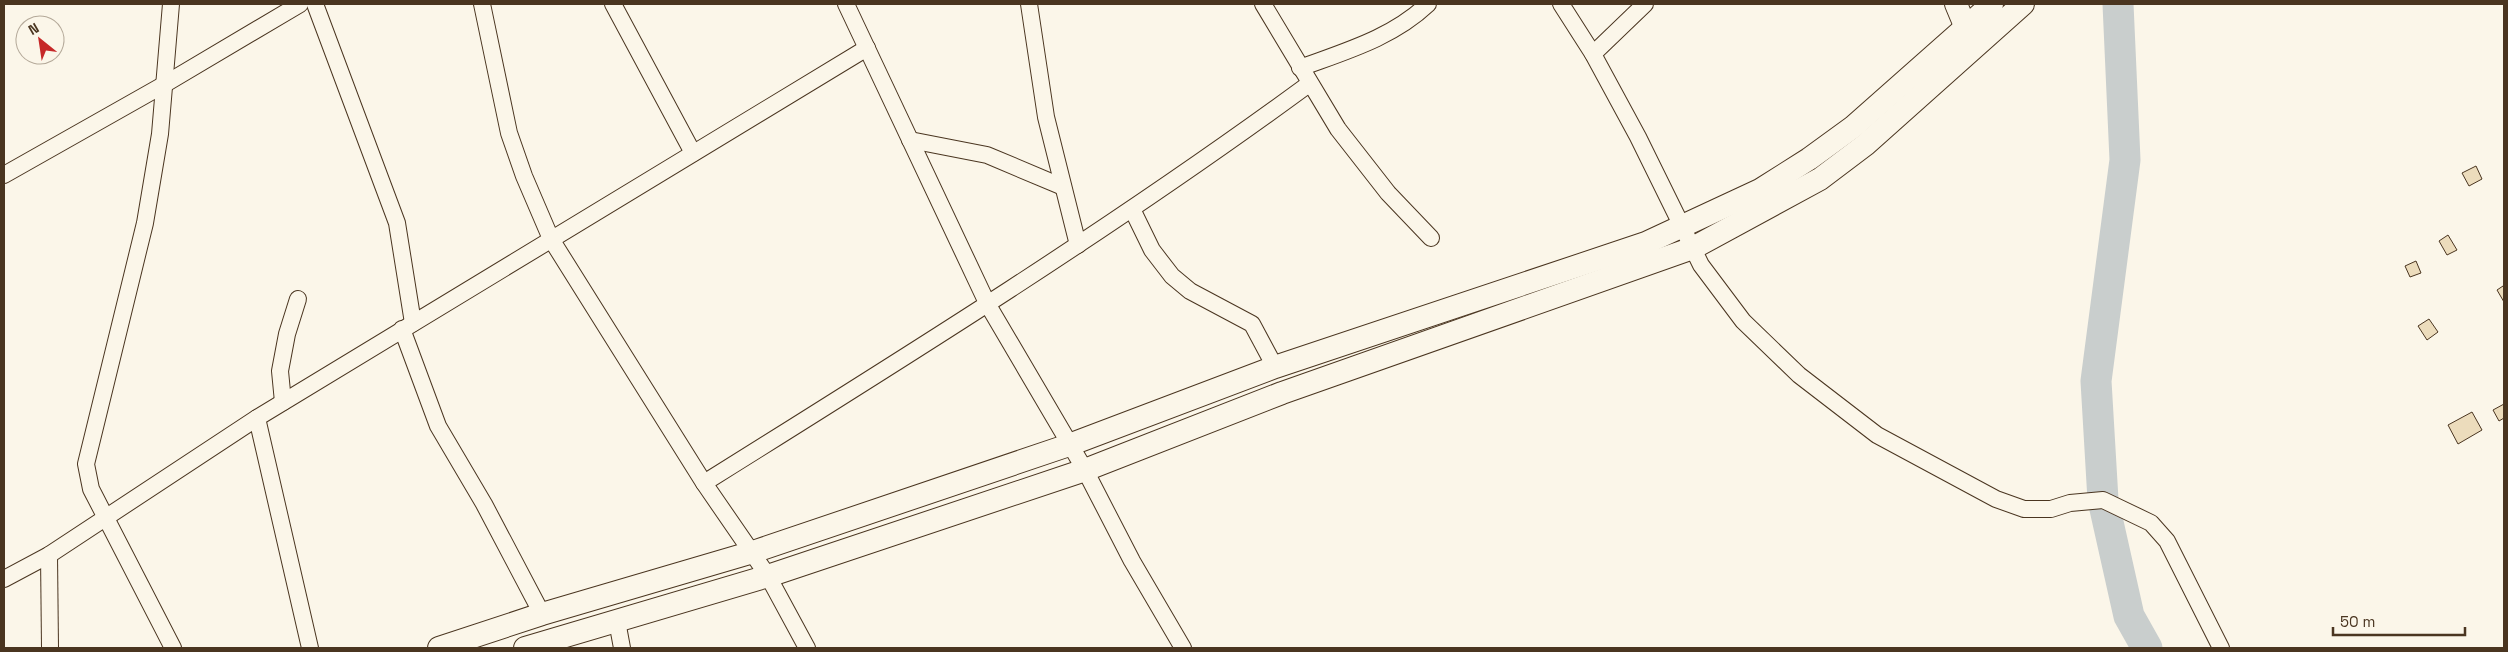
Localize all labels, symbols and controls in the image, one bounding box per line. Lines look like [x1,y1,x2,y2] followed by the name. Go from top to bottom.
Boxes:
[15,15,65,65] north arrow
[25,19,42,39] text: N
[2333,604,2466,636] scale bar
[2340,612,2375,631] text: 50 m

